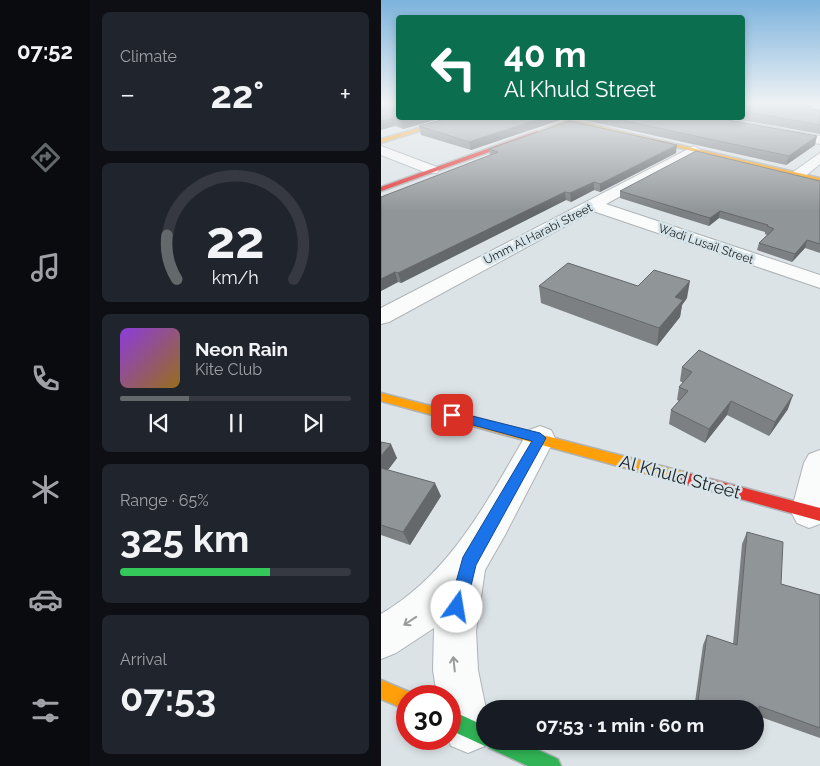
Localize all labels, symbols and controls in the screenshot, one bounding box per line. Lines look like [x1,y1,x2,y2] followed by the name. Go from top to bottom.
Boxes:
[504,34,586,75] text: 40 m
[421,35,486,100] icon: left
[17,38,73,64] text: 07:52
[120,47,177,66] text: Climate
[211,72,264,117] text: 22°
[504,76,656,102] text: Al Khuld Street
[120,78,135,111] text: −
[339,78,351,111] text: +
[28,140,63,175] icon: directions
[481,200,595,268] street label: Umm Al Harabi Street
[206,209,265,270] text: 22
[656,221,756,267] street label: Wadi Lusail Street
[28,250,63,285] icon: music
[212,267,259,288] text: km/h
[195,338,288,360] text: Neon Rain
[195,360,262,379] text: Kite Club
[28,361,63,396] icon: phone
[431,394,473,436] pin
[438,401,466,429] icon: arrive
[145,409,173,437] icon: previous
[222,409,250,437] icon: pause
[299,409,327,437] icon: next
[617,450,743,503] street label: Al Khuld Street
[28,472,63,507] icon: climate
[120,491,209,510] text: Range · 65%
[120,516,249,561] text: 325 km
[430,580,482,632] position arrow
[28,582,63,617] icon: car
[403,616,417,626] one-way arrow
[120,650,167,669] text: Arrival
[449,656,459,672] one-way arrow
[120,675,216,720] text: 07:53
[396,685,461,750] speed limit sign: 30
[28,693,63,728] icon: filters
[536,714,704,736] text: 07:53 · 1 min · 60 m

